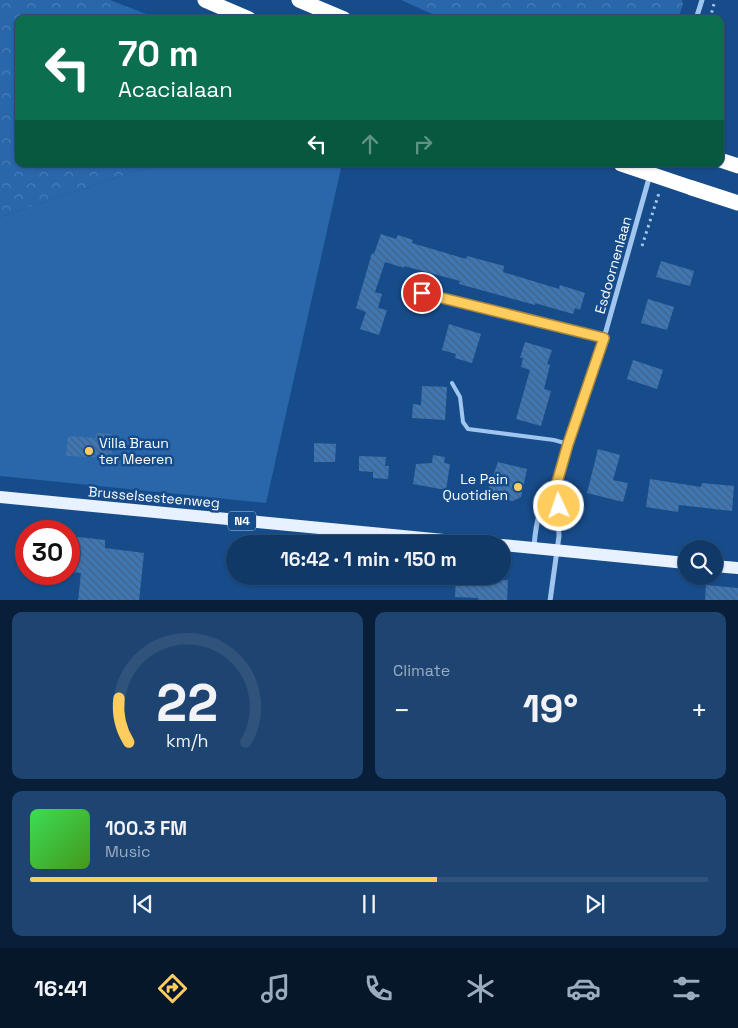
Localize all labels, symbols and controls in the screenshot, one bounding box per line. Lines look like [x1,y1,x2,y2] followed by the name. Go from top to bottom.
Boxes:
[118,32,199,76] text: 70 m
[35,35,100,100] icon: left
[118,75,233,103] text: Acacialaan
[303,130,331,158] icon: left
[356,130,384,158] icon: ahead
[409,130,437,158] icon: right
[591,214,635,316] street label: Esdoornenlaan
[401,272,443,314] pin
[408,279,436,307] icon: arrive
[99,434,173,468] place label: Villa Braun ter Meeren
[83,445,95,457] marker: Villa Braun ter Meeren
[443,470,508,504] place label: Le Pain Quotidien
[532,479,584,531] position arrow
[512,481,524,493] marker: Le Pain Quotidien
[87,482,221,512] street label: Brusselsesteenweg
[228,512,256,530] road number: N4
[15,520,80,585] speed limit sign: 30
[678,540,723,585] map controls
[678,540,723,585] button: search
[280,547,457,572] text: 16:42 · 1 min · 150 m
[393,660,450,681] text: Climate
[157,670,218,736] text: 22
[523,685,578,733] text: 19°
[393,692,410,728] text: −
[691,692,708,728] text: +
[166,729,209,752] text: km/h
[105,816,187,841] text: 100.3 FM
[105,841,151,862] text: Music
[129,890,157,918] icon: previous
[355,890,383,918] icon: pause
[581,890,609,918] icon: next
[155,971,190,1006] icon: directions
[258,971,293,1006] icon: music
[361,971,396,1006] icon: phone
[463,971,498,1006] icon: climate
[566,971,601,1006] icon: car
[669,971,704,1006] icon: filters
[34,974,87,1002] text: 16:41

